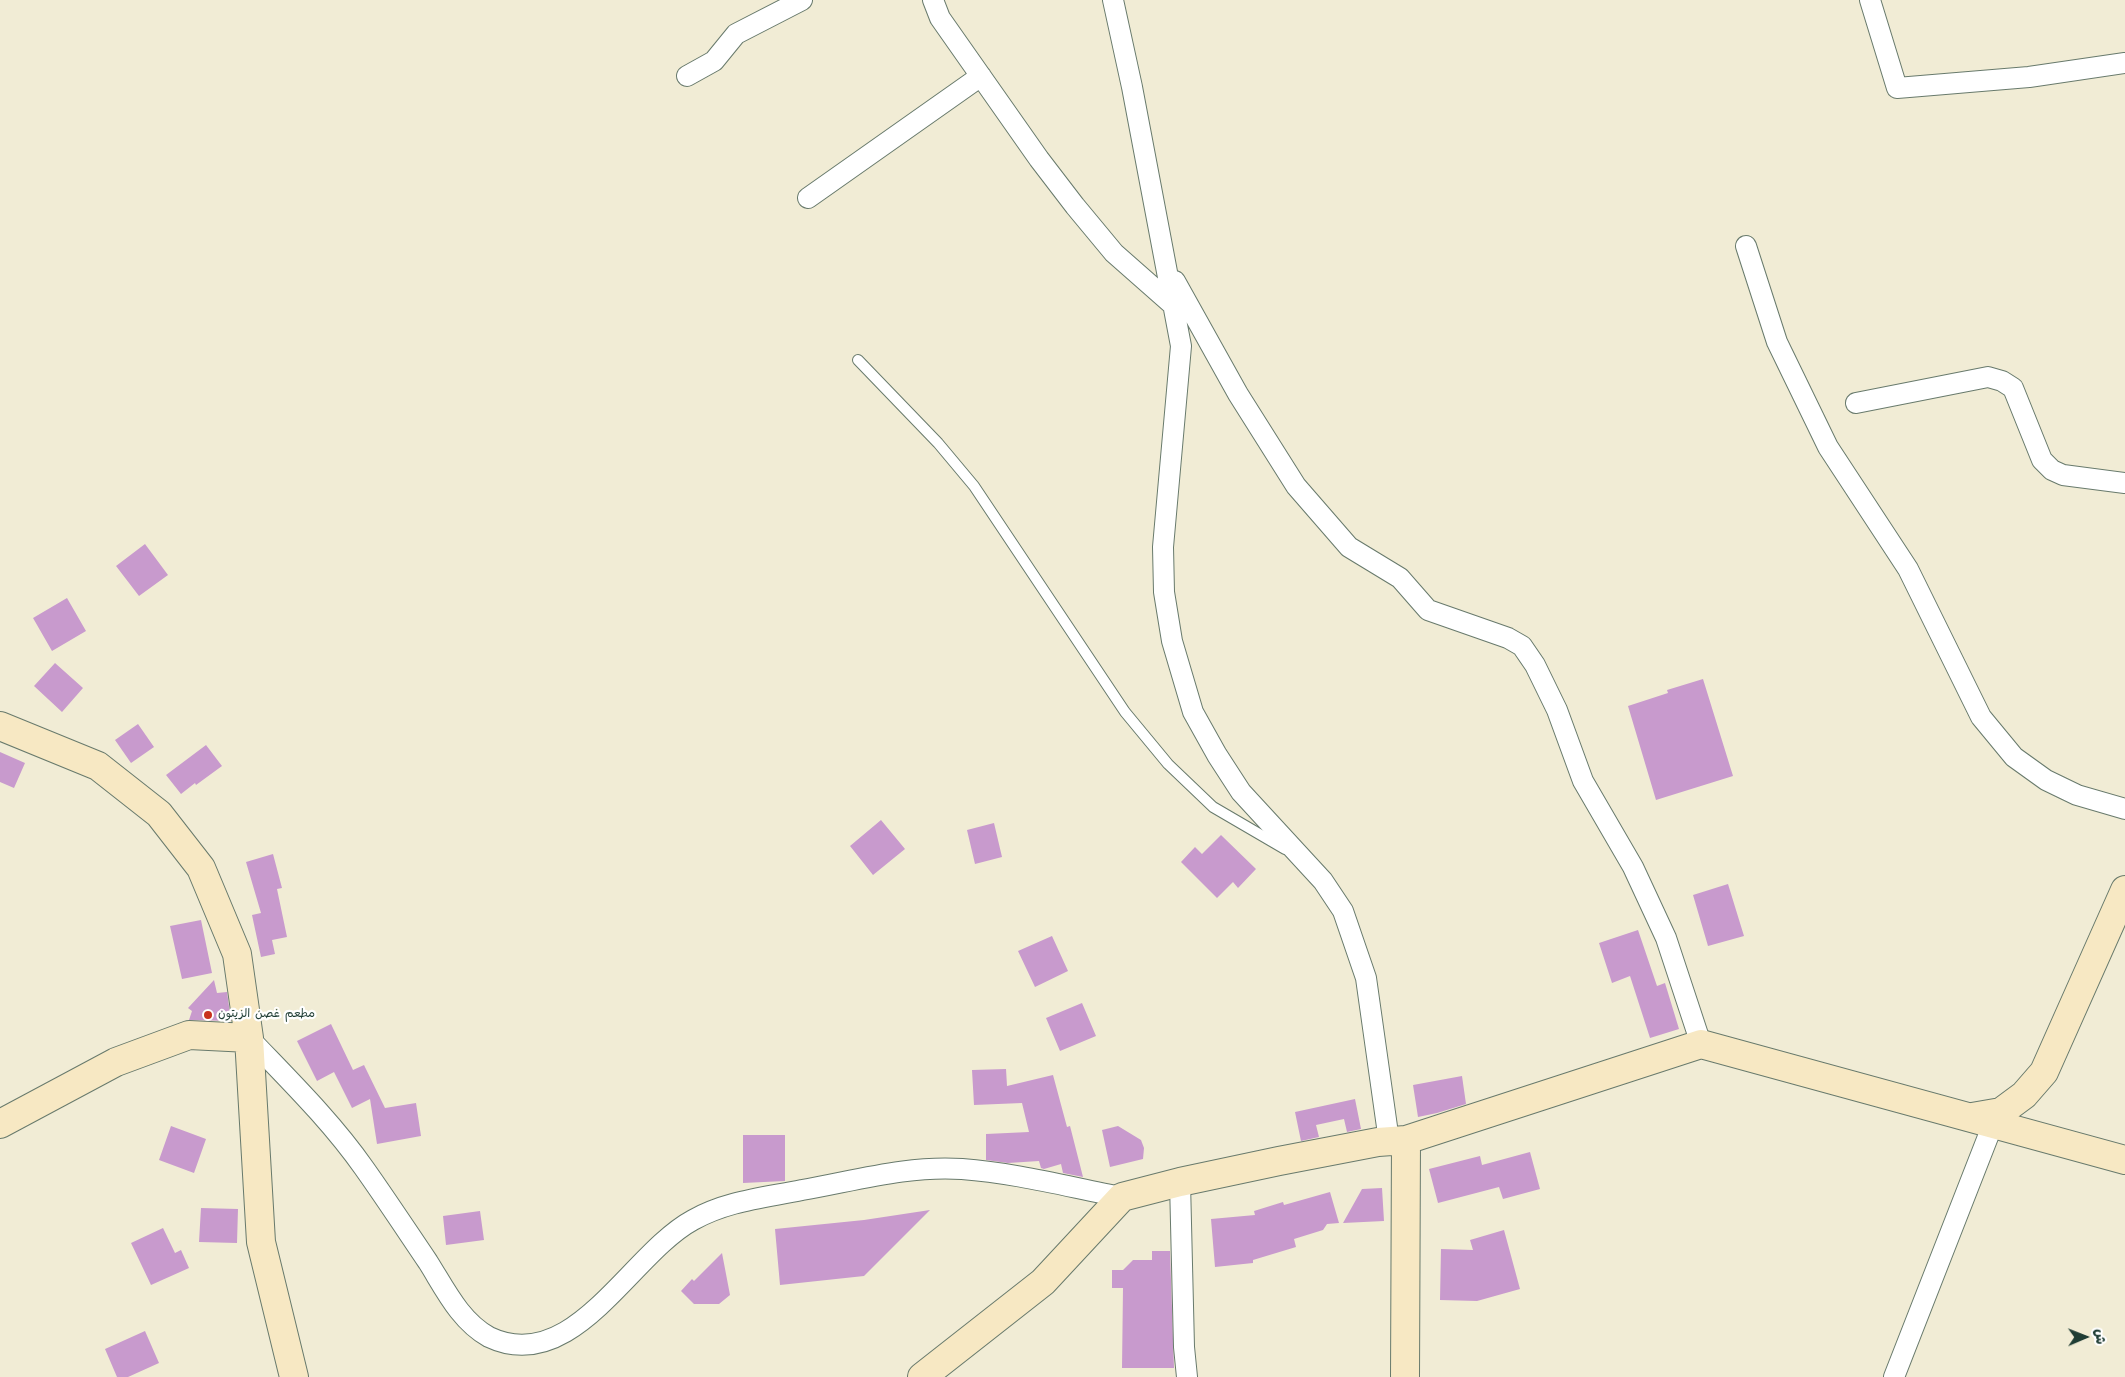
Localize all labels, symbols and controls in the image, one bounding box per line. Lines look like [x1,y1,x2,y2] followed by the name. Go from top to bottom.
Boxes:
[218,1008,315,1022] place label: مطعم غصن الزيتون
[202,1009,214,1021] marker: مطعم غصن الزيتون
[2060,1312,2110,1362] north arrow
[2089,1329,2111,1345] text: ش

